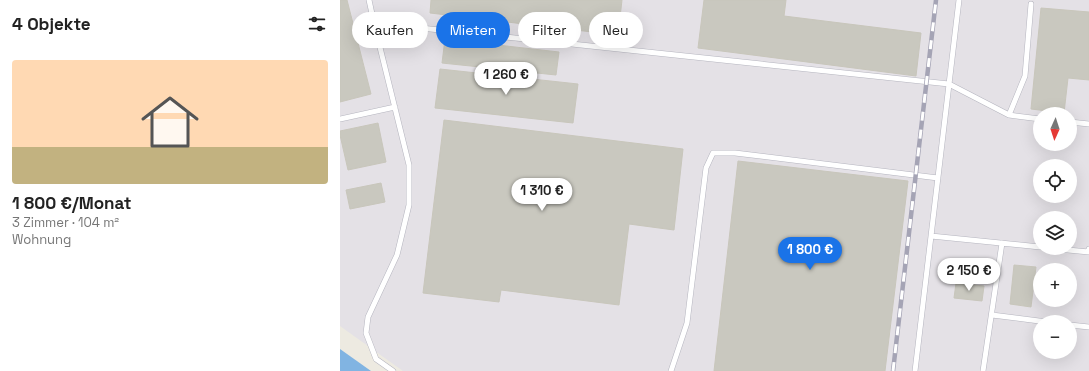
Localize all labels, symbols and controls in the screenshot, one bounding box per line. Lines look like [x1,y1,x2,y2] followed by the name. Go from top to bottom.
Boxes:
[352,12,428,48] chip: Kaufen
[436,12,510,48] chip: Mieten
[518,12,581,48] chip: Filter
[589,12,643,48] chip: Neu
[12,13,91,35] text: 4 Objekte
[306,13,328,35] icon: filters
[469,62,543,96] pin: 1 260 €
[483,66,529,83] text: 1 260 €
[134,86,206,158] icon: home
[1033,107,1077,151] north arrow
[1033,107,1077,359] map controls
[1033,159,1077,203] button: locate
[505,178,579,212] pin: 1 310 €
[520,182,564,199] text: 1 310 €
[12,192,132,214] text: 1 800 €/Monat
[1033,211,1077,255] button: layers
[12,214,119,231] text: 3 Zimmer · 104 m²
[12,231,71,248] text: Wohnung
[773,237,847,271] pin: 1 800 €
[787,241,833,258] text: 1 800 €
[932,258,1006,292] pin: 2 150 €
[946,262,992,279] text: 2 150 €
[1033,263,1077,307] button: +
[1033,315,1077,359] button: −

